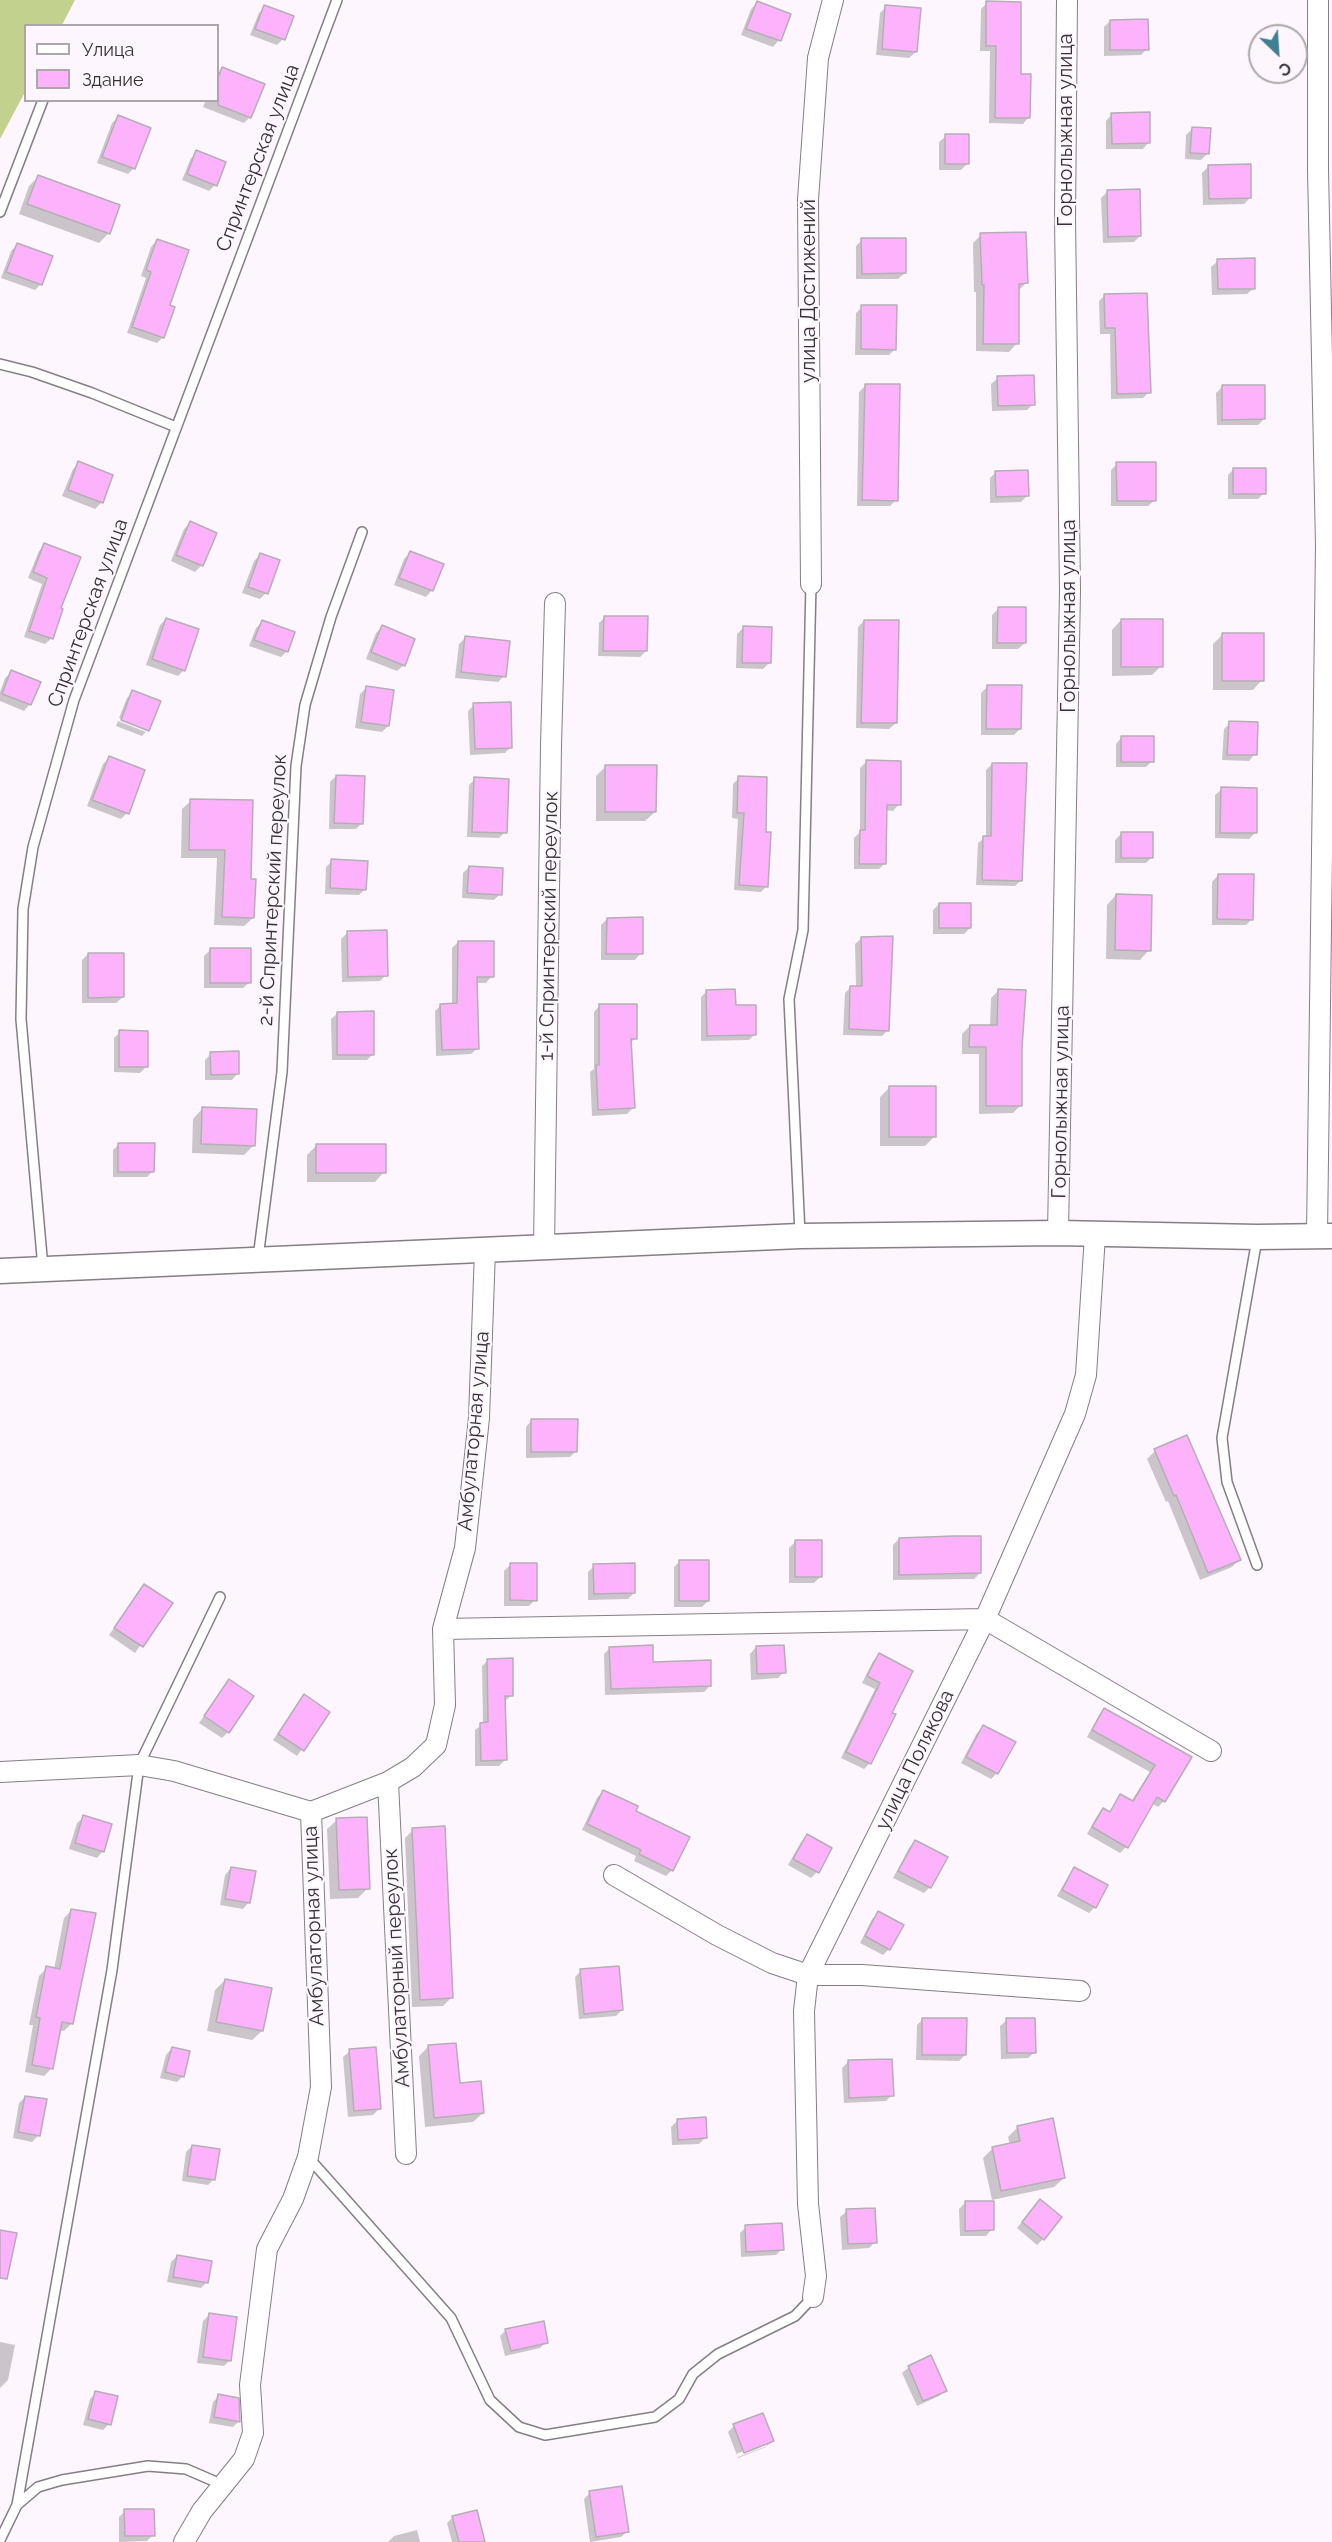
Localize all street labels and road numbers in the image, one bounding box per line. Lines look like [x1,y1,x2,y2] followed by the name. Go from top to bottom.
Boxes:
[1054,33,1078,227] street label: Горнолыжная улица
[211,61,305,255] street label: Спринтерская улица
[797,199,821,383] street label: улица Достижений
[43,515,133,711] street label: Спринтерская улица
[1057,519,1081,713] street label: Горнолыжная улица
[254,754,292,1026] street label: 2-й Спринтерский переулок
[535,791,563,1061] street label: 1-й Спринтерский переулок
[1047,1005,1075,1199] street label: Горнолыжная улица
[453,1330,495,1532] street label: Амбулаторная улица
[871,1686,959,1834] street label: улица Полякова
[299,1825,329,2027] street label: Амбулаторная улица
[379,1848,415,2088] street label: Амбулаторный переулок

